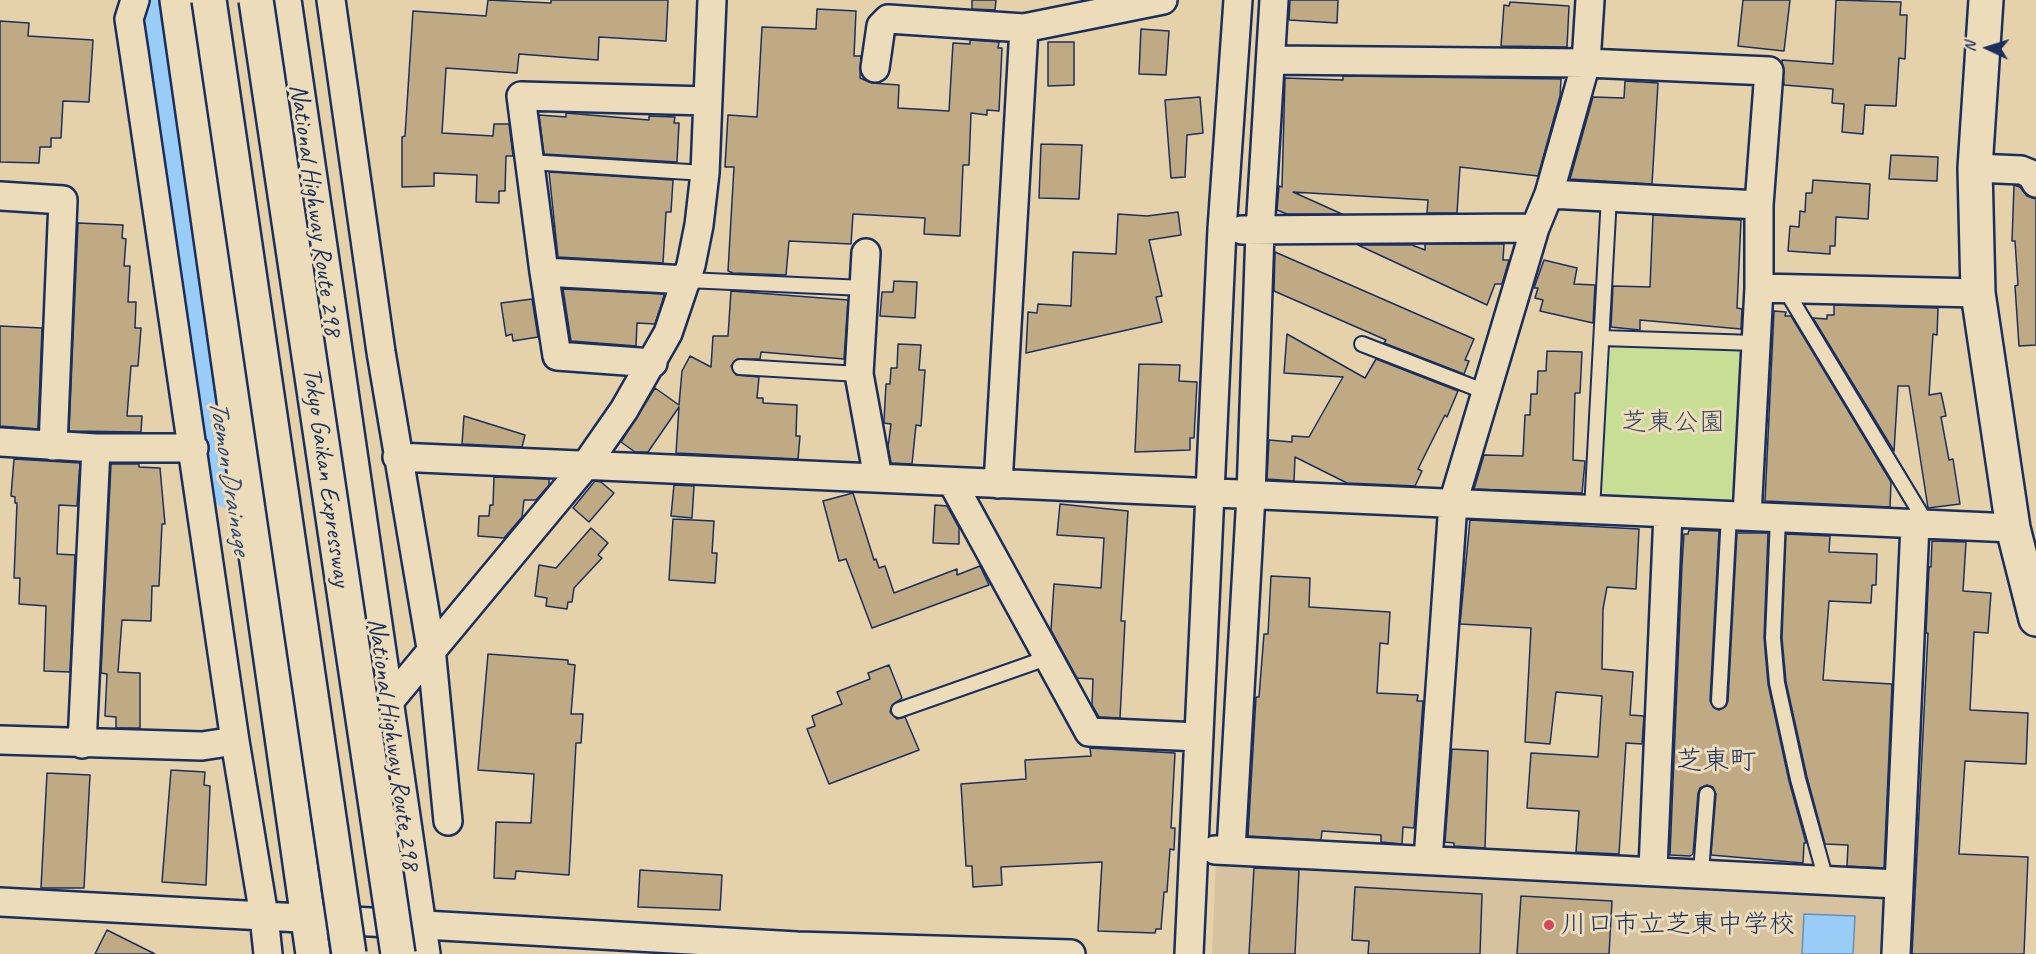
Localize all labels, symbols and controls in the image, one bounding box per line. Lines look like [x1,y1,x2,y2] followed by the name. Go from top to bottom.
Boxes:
[1958,18,2018,78] north arrow
[1960,41,1980,52] text: N
[282,82,348,338] street label: National Highway Route 298
[295,366,357,588] street label: Tokyo Gaikan Expressway
[201,398,257,556] water label: Toemon Drainage
[1621,407,1725,439] park label: 芝東公園
[360,616,426,872] street label: National Highway Route 298
[1676,746,1756,778] district label: 芝東町
[1561,909,1795,941] place label: 川口市立芝東中学校
[1542,918,1556,932] marker: 川口市立芝東中学校

